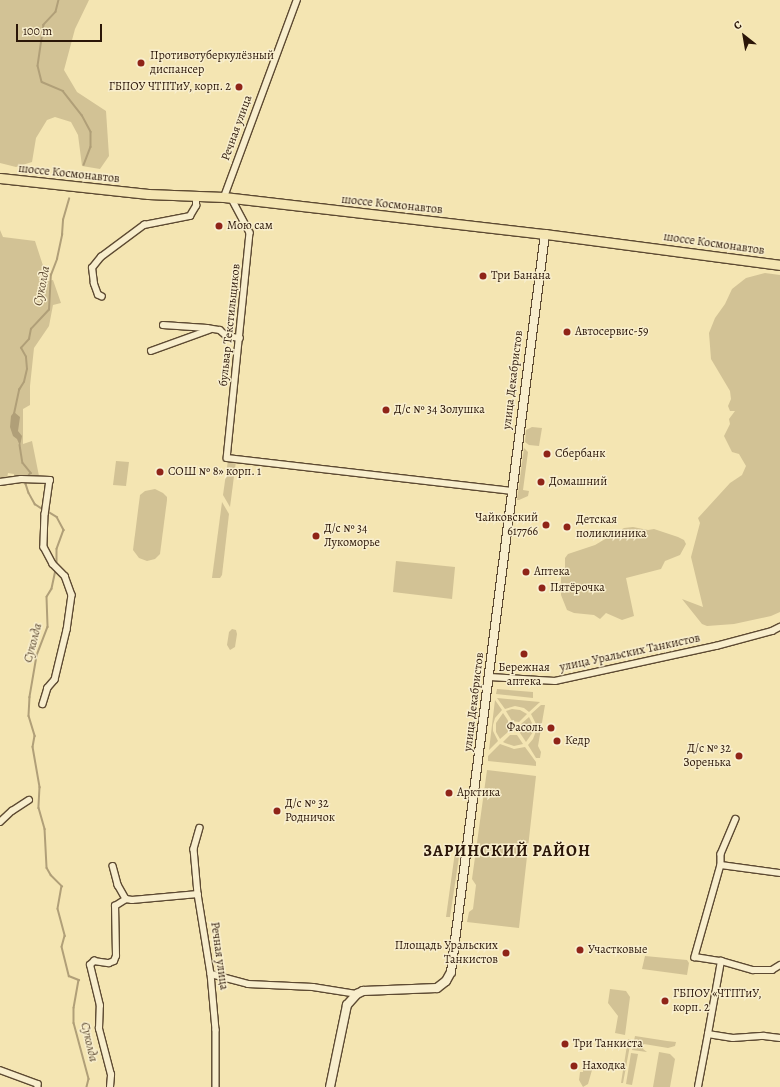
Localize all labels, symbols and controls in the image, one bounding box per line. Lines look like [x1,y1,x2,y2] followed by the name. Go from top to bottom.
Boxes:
[18,16,104,42] scale bar
[724,16,764,56] north arrow
[731,17,744,33] text: С
[23,23,52,39] text: 100 m
[150,49,274,77] place label: Противотуберкулёзный диспансер
[135,57,147,69] marker: Противотуберкулёзный диспансер
[108,80,231,94] place label: ГБПОУ ЧТПТиУ, корп. 2
[234,82,244,92] marker: ГБПОУ ЧТПТиУ, корп. 2
[219,93,255,163] street label: Речная улица
[18,162,120,186] street label: шоссе Космонавтов
[341,193,443,217] street label: шоссе Космонавтов
[227,219,273,233] place label: Мою сам
[214,221,224,231] marker: Мою сам
[663,230,765,258] street label: шоссе Космонавтов
[216,263,244,387] street label: бульвар Текстильщиков
[30,265,54,307] water label: Суколда
[491,269,551,283] place label: Три Банана
[478,271,488,281] marker: Три Банана
[575,325,649,339] place label: Автосервис-59
[562,327,572,337] marker: Автосервис-59
[500,330,526,430] street label: улица Декабристов
[394,403,485,417] place label: Д/с № 34 Золушка
[381,405,391,415] marker: Д/с № 34 Золушка
[555,447,605,461] place label: Сбербанк
[542,449,552,459] marker: Сбербанк
[168,465,261,479] place label: СОШ № 8» корп. 1
[155,467,165,477] marker: СОШ № 8» корп. 1
[549,475,607,489] place label: Домашний
[536,477,546,487] marker: Домашний
[475,511,538,539] place label: Чайковский 617766
[576,513,647,541] place label: Детская поликлиника
[541,520,551,530] marker: Чайковский 617766
[561,521,573,533] marker: Детская поликлиника
[324,522,380,550] place label: Д/с № 34 Лукоморье
[311,531,321,541] marker: Д/с № 34 Лукоморье
[534,565,570,579] place label: Аптека
[521,567,531,577] marker: Аптека
[550,581,605,595] place label: Пятёрочка
[537,583,547,593] marker: Пятёрочка
[20,622,46,664] water label: Суколда
[558,631,702,675] street label: улица Уральских Танкистов
[519,649,529,659] marker: Бережная аптека
[461,652,487,752] street label: улица Декабристов
[498,661,550,689] place label: Бережная аптека
[507,721,543,735] place label: Фасоль
[546,723,556,733] marker: Фасоль
[565,734,590,748] place label: Кедр
[552,736,562,746] marker: Кедр
[683,742,731,770] place label: Д/с № 32 Зоренька
[734,751,744,761] marker: Д/с № 32 Зоренька
[457,786,500,800] place label: Арктика
[444,788,454,798] marker: Арктика
[285,797,335,825] place label: Д/с № 32 Родничок
[272,806,282,816] marker: Д/с № 32 Родничок
[423,841,591,861] district label: ЗАРИНСКИЙ РАЙОН
[207,921,231,991] street label: Речная улица
[395,939,498,967] place label: Площадь Уральских Танкистов
[588,943,647,957] place label: Участковые
[575,945,585,955] marker: Участковые
[501,948,511,958] marker: Площадь Уральских Танкистов
[673,987,762,1015] place label: ГБПОУ «ЧТПТиУ, корп. 2
[660,996,670,1006] marker: ГБПОУ «ЧТПТиУ, корп. 2
[77,1021,101,1063] water label: Суколда
[573,1037,643,1051] place label: Три Танкиста
[560,1039,570,1049] marker: Три Танкиста
[582,1059,625,1073] place label: Находка
[569,1061,579,1071] marker: Находка

